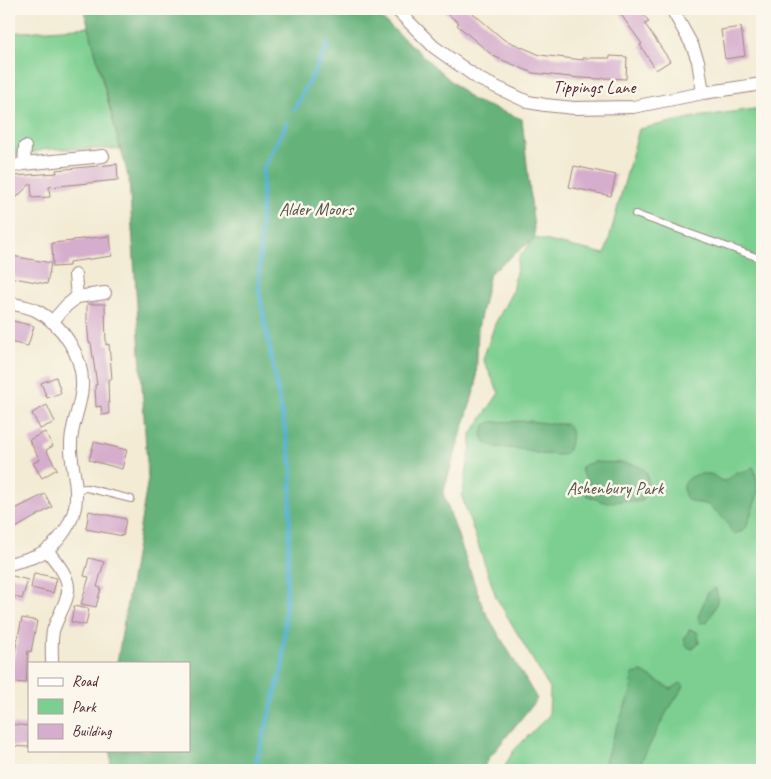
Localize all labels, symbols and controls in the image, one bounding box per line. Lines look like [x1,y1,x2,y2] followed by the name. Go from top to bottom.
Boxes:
[553,76,636,98] street label: Tippings Lane
[279,198,355,220] park label: Alder Moors
[567,477,665,499] park label: Ashenbury Park
[28,662,190,752] legend
[72,672,99,691] text: Road
[72,698,97,717] text: Park
[72,722,112,741] text: Building

